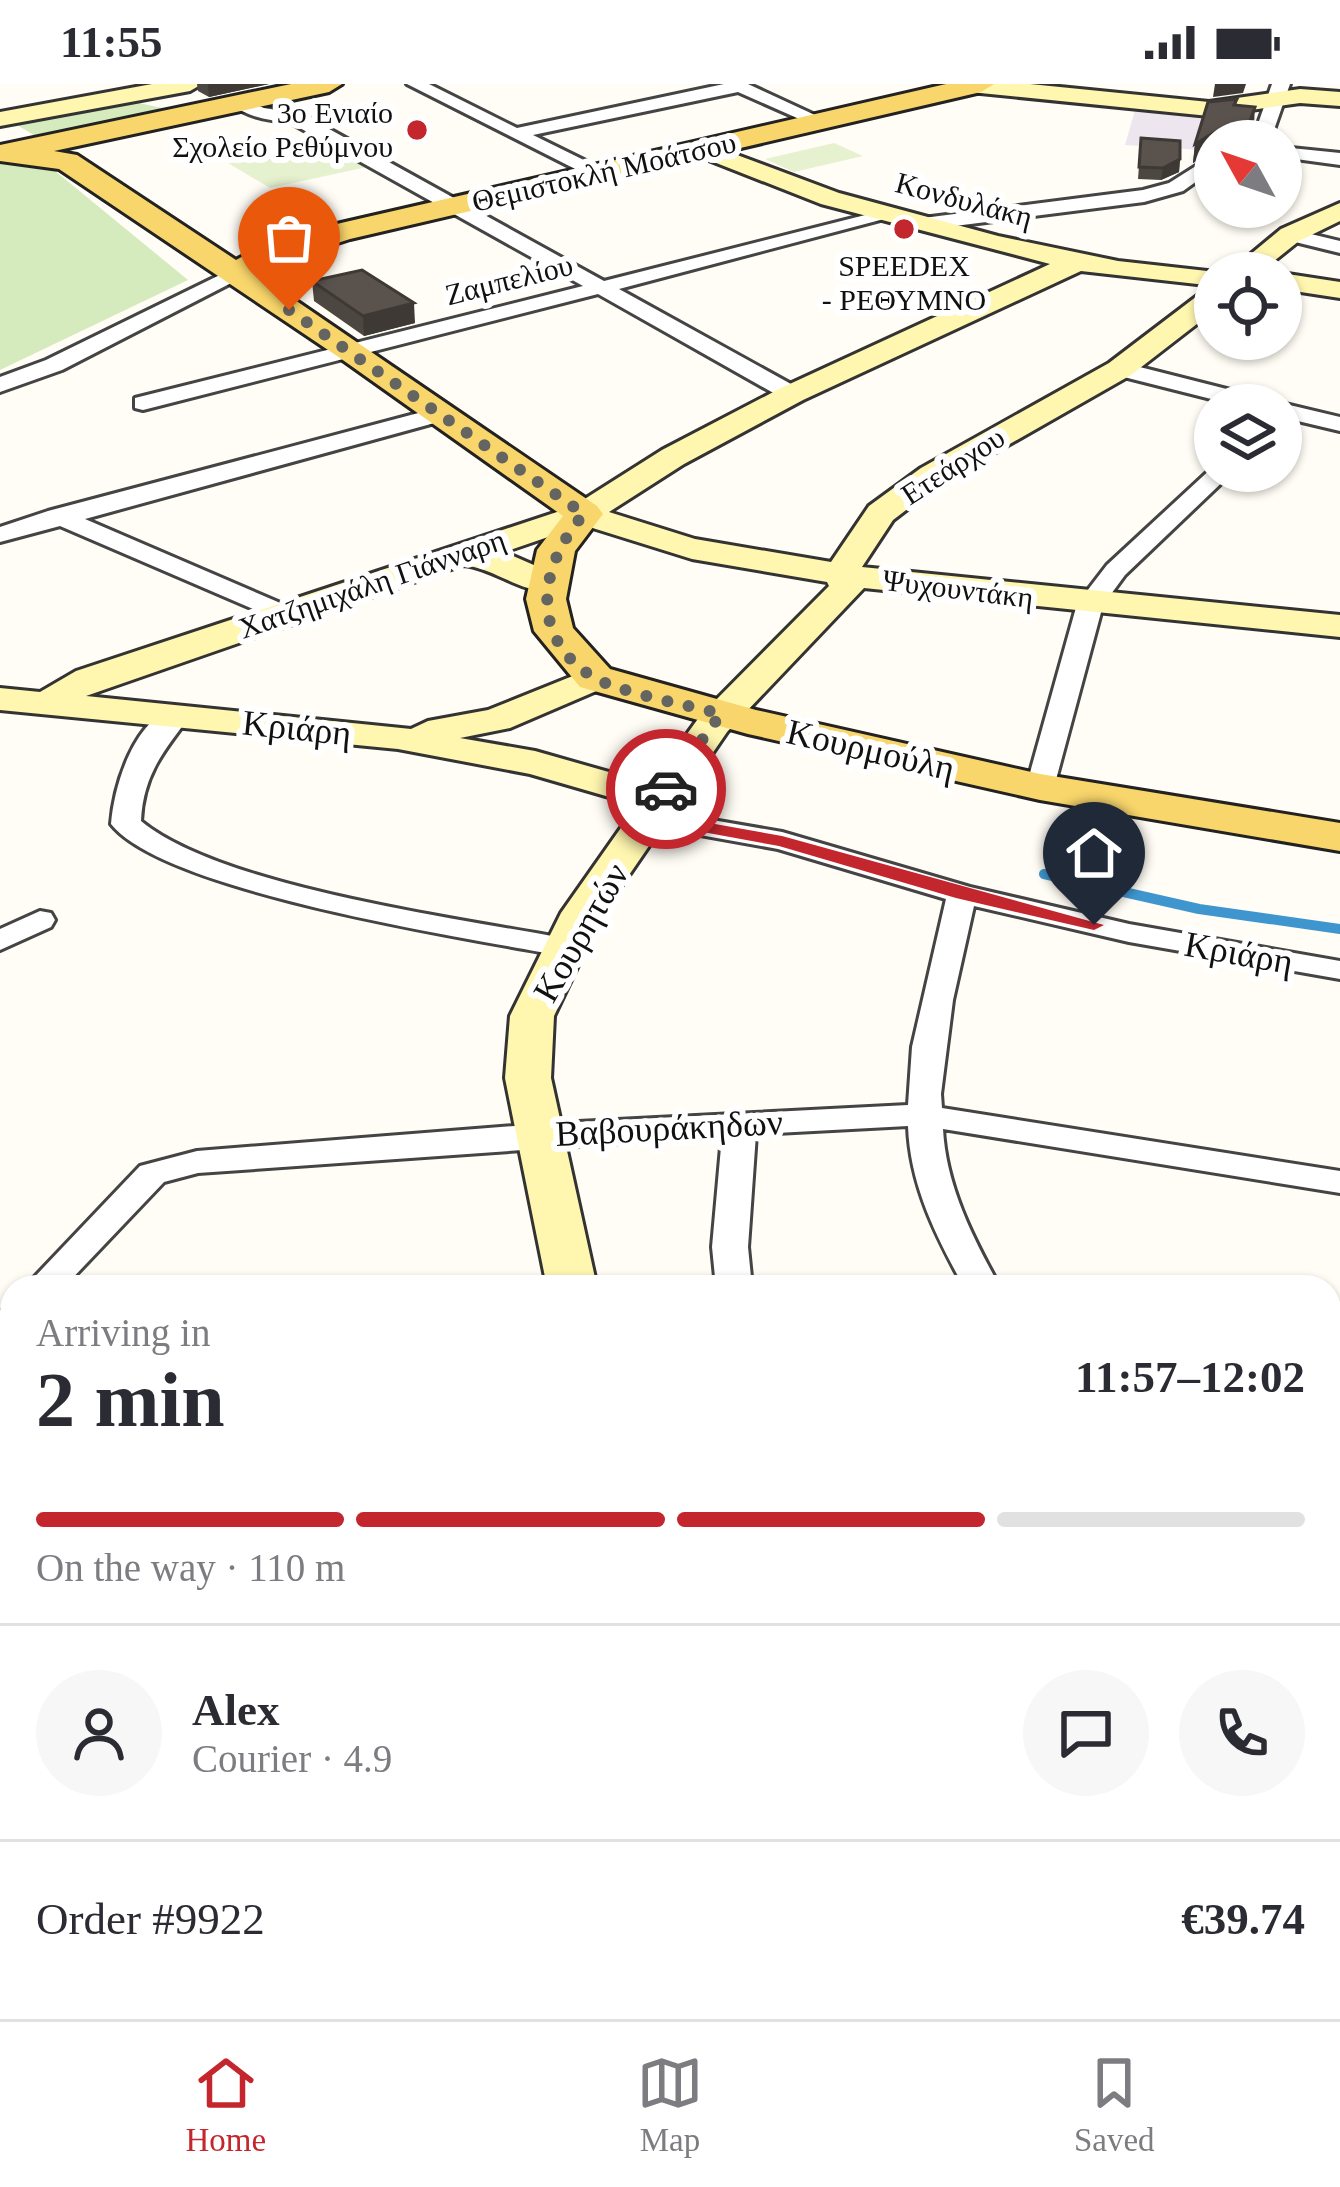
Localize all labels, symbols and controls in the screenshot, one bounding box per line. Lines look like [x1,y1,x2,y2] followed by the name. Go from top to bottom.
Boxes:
[60,17,163,67] text: 11:55
[172,96,393,163] place label: 3ο Ενιαίο Σχολείο Ρεθύμνου
[404,117,430,143] marker: 3ο Ενιαίο Σχολείο Ρεθύμνου
[1194,120,1302,228] north arrow
[1194,120,1302,492] map controls
[469,125,739,218] street label: Θεμιστοκλή Μοάτσου
[892,165,1036,234] street label: Κονδυλάκη
[238,187,340,310] pin
[256,205,322,271] icon: bag
[891,216,917,242] marker: SPEEDEX - ΡΕΘΥΜΝΟ
[442,248,576,311] street label: Ζαμπελίου
[822,249,986,316] place label: SPEEDEX - ΡΕΘΥΜΝΟ
[1194,252,1302,360] button: locate
[1194,384,1302,492] button: layers
[895,420,1010,511] street label: Ετεάρχου
[234,522,510,645] street label: Χατζημιχάλη Γιάνναρη
[881,563,1035,614] street label: Ψυχουντάκη
[240,702,353,754] street label: Κριάρη
[783,711,959,789] street label: Κουρμούλη
[606,729,726,849] courier
[633,756,699,822] icon: car
[1043,802,1145,925] pin
[1061,820,1127,886] icon: home
[525,856,636,1009] street label: Κουρητών
[1182,924,1296,982] street label: Κριάρη
[554,1102,784,1154] street label: Βαβουράκηδων
[36,1311,210,1354] text: Arriving in
[1075,1352,1305,1402] text: 11:57–12:02
[36,1356,225,1443] text: 2 min
[36,1546,345,1589] text: On the way · 110 m
[36,1670,162,1796] button: person
[1023,1670,1149,1796] button: chat
[1179,1670,1305,1796] button: phone
[192,1685,279,1735] text: Alex
[192,1737,392,1780] text: Courier · 4.9
[36,1894,265,1944] text: Order #9922
[1181,1894,1305,1944] text: €39.74
[185,2050,266,2159] tab: Home
[637,2050,703,2159] tab: Map
[1074,2050,1155,2159] tab: Saved

